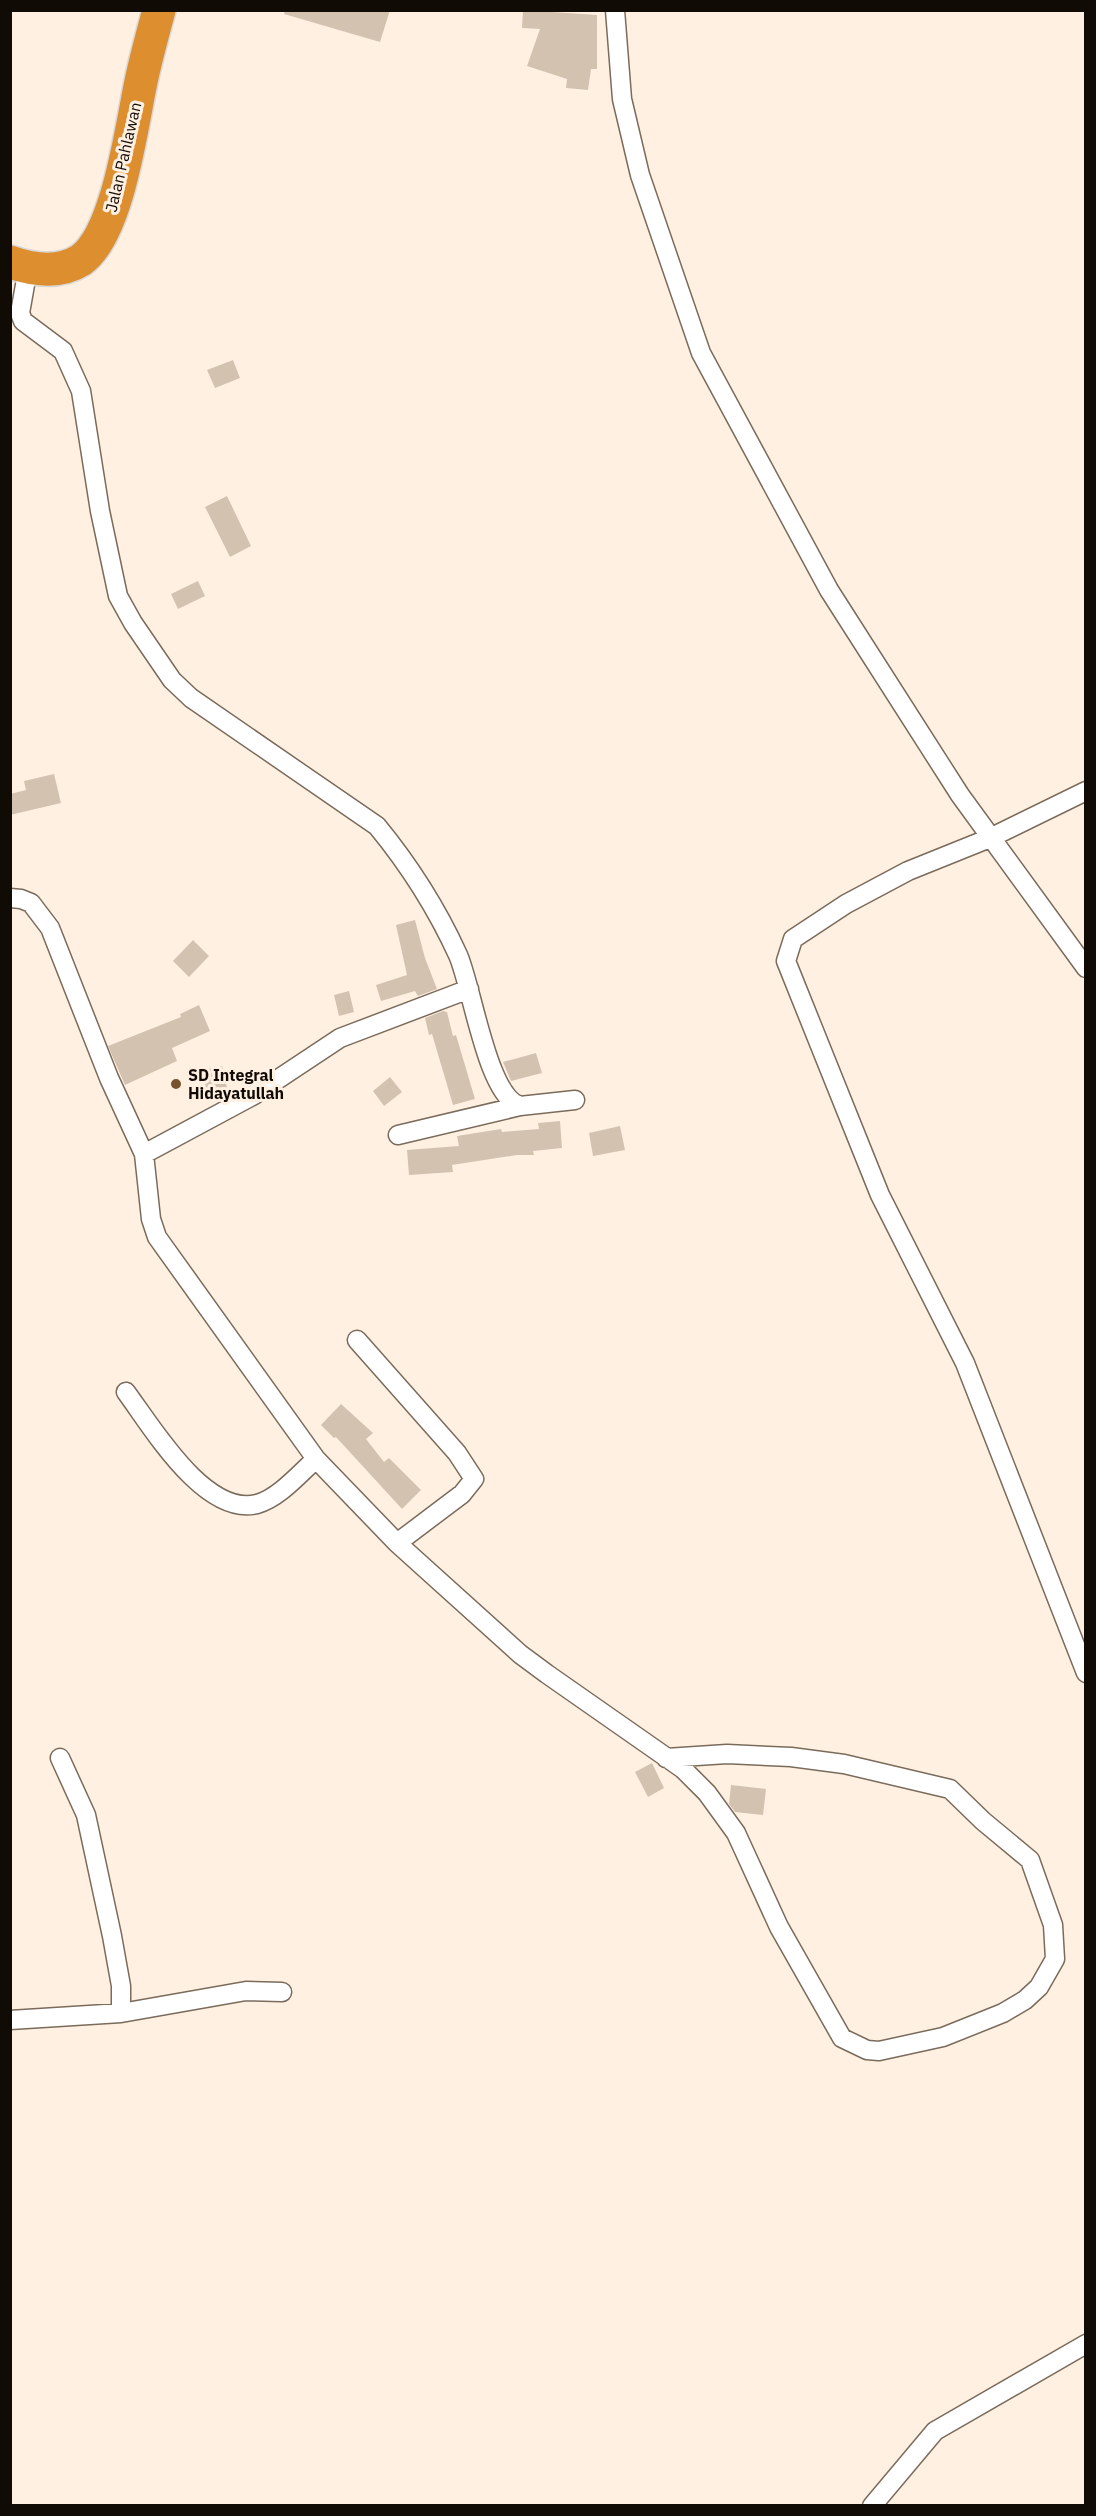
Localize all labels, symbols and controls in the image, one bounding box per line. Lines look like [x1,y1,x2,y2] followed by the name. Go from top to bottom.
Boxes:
[101,100,145,214] street label: Jalan Pahlawan
[188,1065,284,1103] place label: SD Integral Hidayatullah
[169,1077,183,1091] marker: SD Integral Hidayatullah

